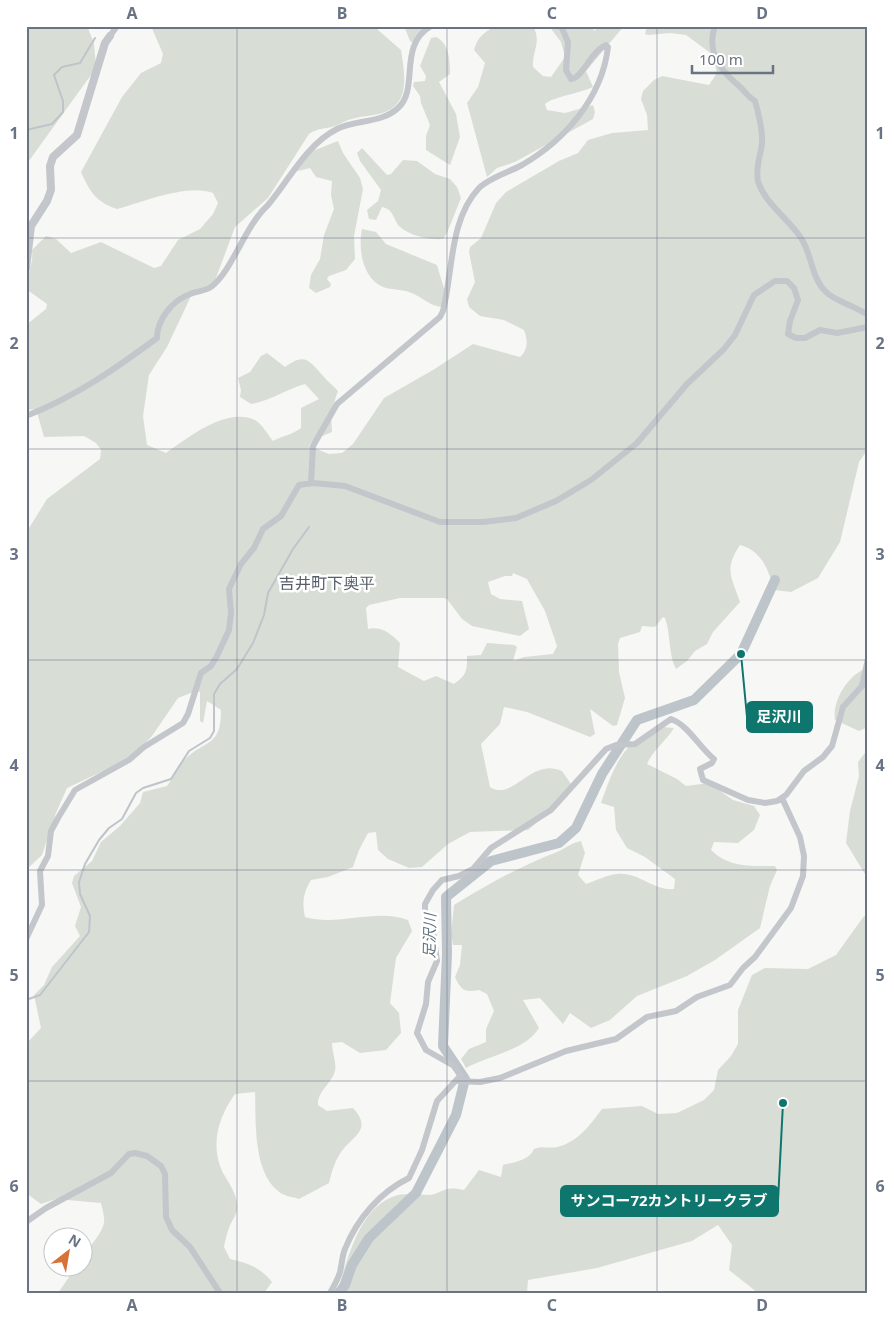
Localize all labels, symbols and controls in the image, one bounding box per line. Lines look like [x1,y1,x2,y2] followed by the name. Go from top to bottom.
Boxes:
[126,2,138,24] text: A
[337,2,347,24] text: B
[547,2,557,24] text: C
[756,2,768,24] text: D
[692,42,773,74] scale bar
[699,49,743,69] text: 100 m
[9,122,19,144] text: 1
[875,122,885,144] text: 1
[9,332,19,354] text: 2
[875,332,885,354] text: 2
[9,543,19,565] text: 3
[875,543,885,565] text: 3
[279,572,375,594] district label: 吉井町下奥平
[747,702,812,732] callout: 足沢川
[756,706,802,726] text: 足沢川
[9,754,19,776] text: 4
[875,754,885,776] text: 4
[419,911,439,959] water label: 足沢川
[9,964,19,986] text: 5
[875,964,885,986] text: 5
[9,1175,19,1197] text: 6
[875,1175,885,1197] text: 6
[561,1186,778,1216] callout: サンコー72カントリークラブ
[570,1190,768,1210] text: サンコー72カントリークラブ
[42,1226,92,1276] north arrow
[65,1229,85,1252] text: N
[126,1294,138,1316] text: A
[337,1294,347,1316] text: B
[547,1294,557,1316] text: C
[756,1294,768,1316] text: D

